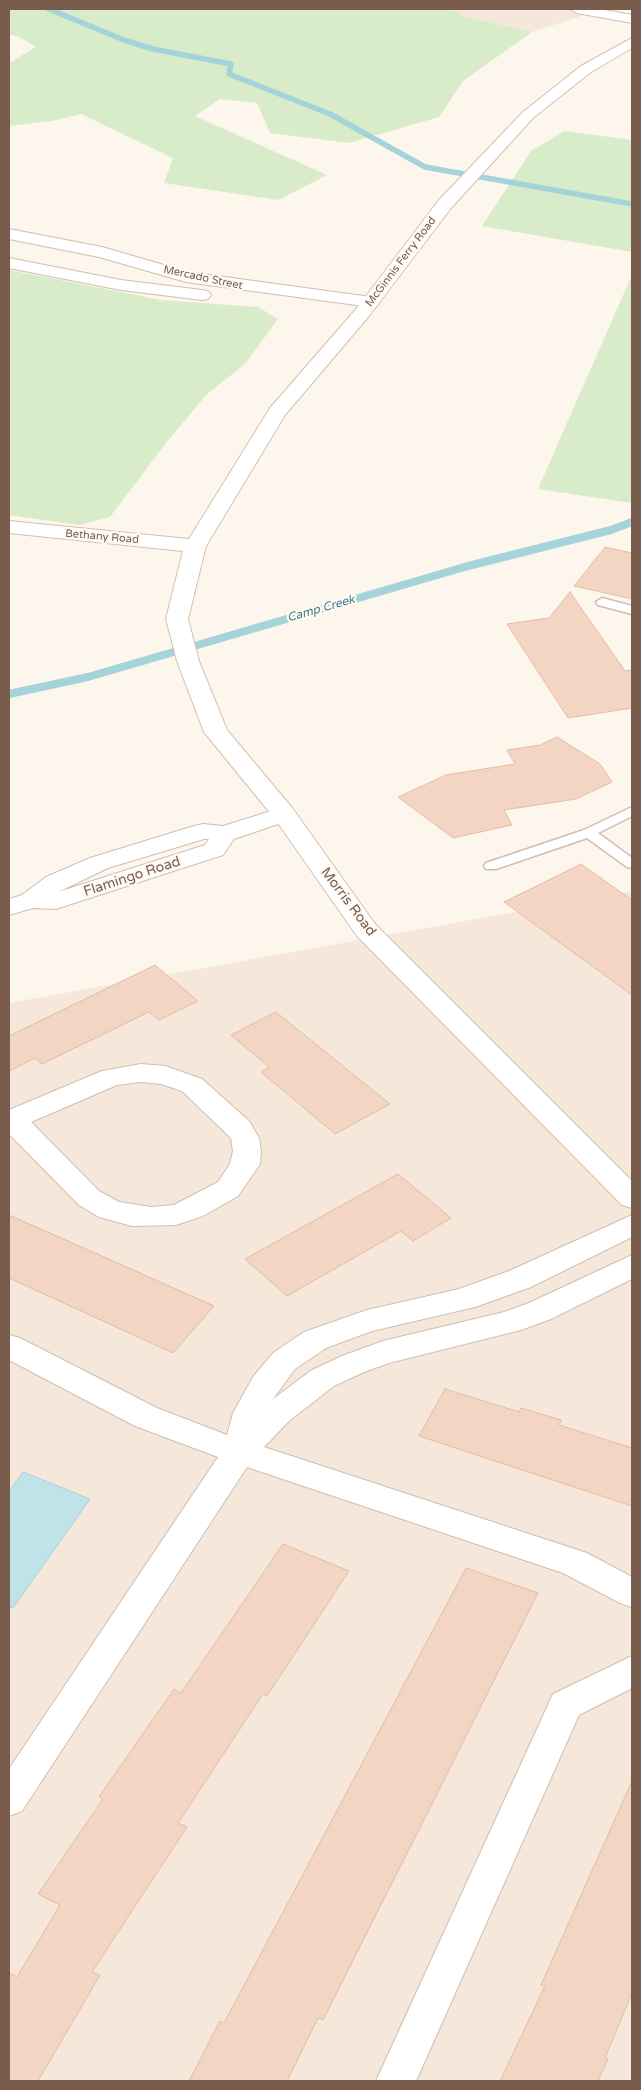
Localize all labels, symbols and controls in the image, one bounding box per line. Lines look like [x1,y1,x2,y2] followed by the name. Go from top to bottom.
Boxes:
[363,215,439,309] street label: McGinnis Ferry Road
[162,263,244,293] street label: Mercado Street
[65,527,139,547] street label: Bethany Road
[286,592,356,626] water label: Camp Creek
[81,853,183,901] street label: Flamingo Road
[317,864,379,940] street label: Morris Road

